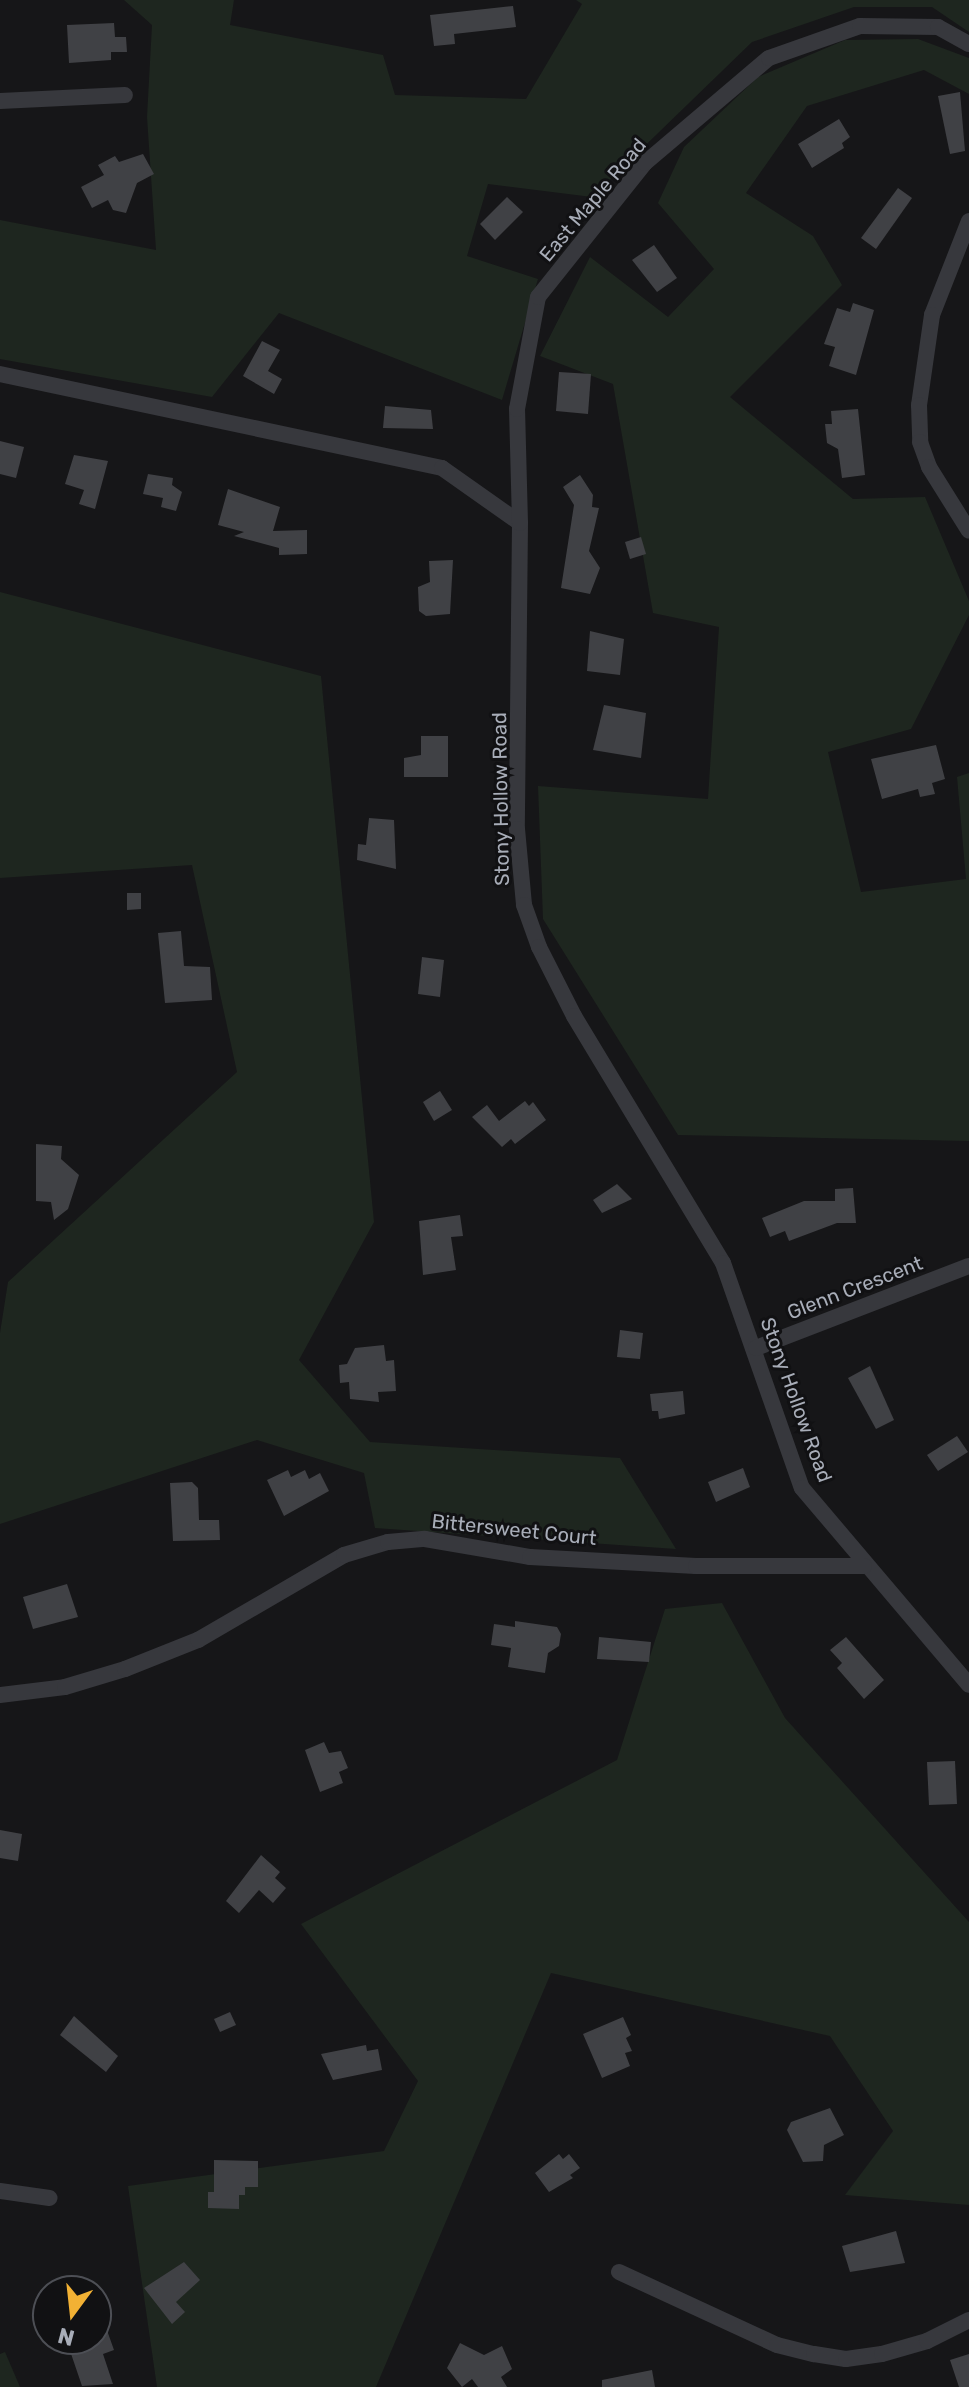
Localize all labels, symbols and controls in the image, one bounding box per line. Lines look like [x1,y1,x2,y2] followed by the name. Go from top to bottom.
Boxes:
[535,134,651,266] street label: East Maple Road
[487,712,515,886] street label: Stony Hollow Road
[784,1251,926,1325] street label: Glenn Crescent
[755,1314,837,1486] street label: Stony Hollow Road
[430,1509,598,1551] street label: Bittersweet Court
[32,2275,112,2355] north arrow
[55,2322,77,2352] text: N

